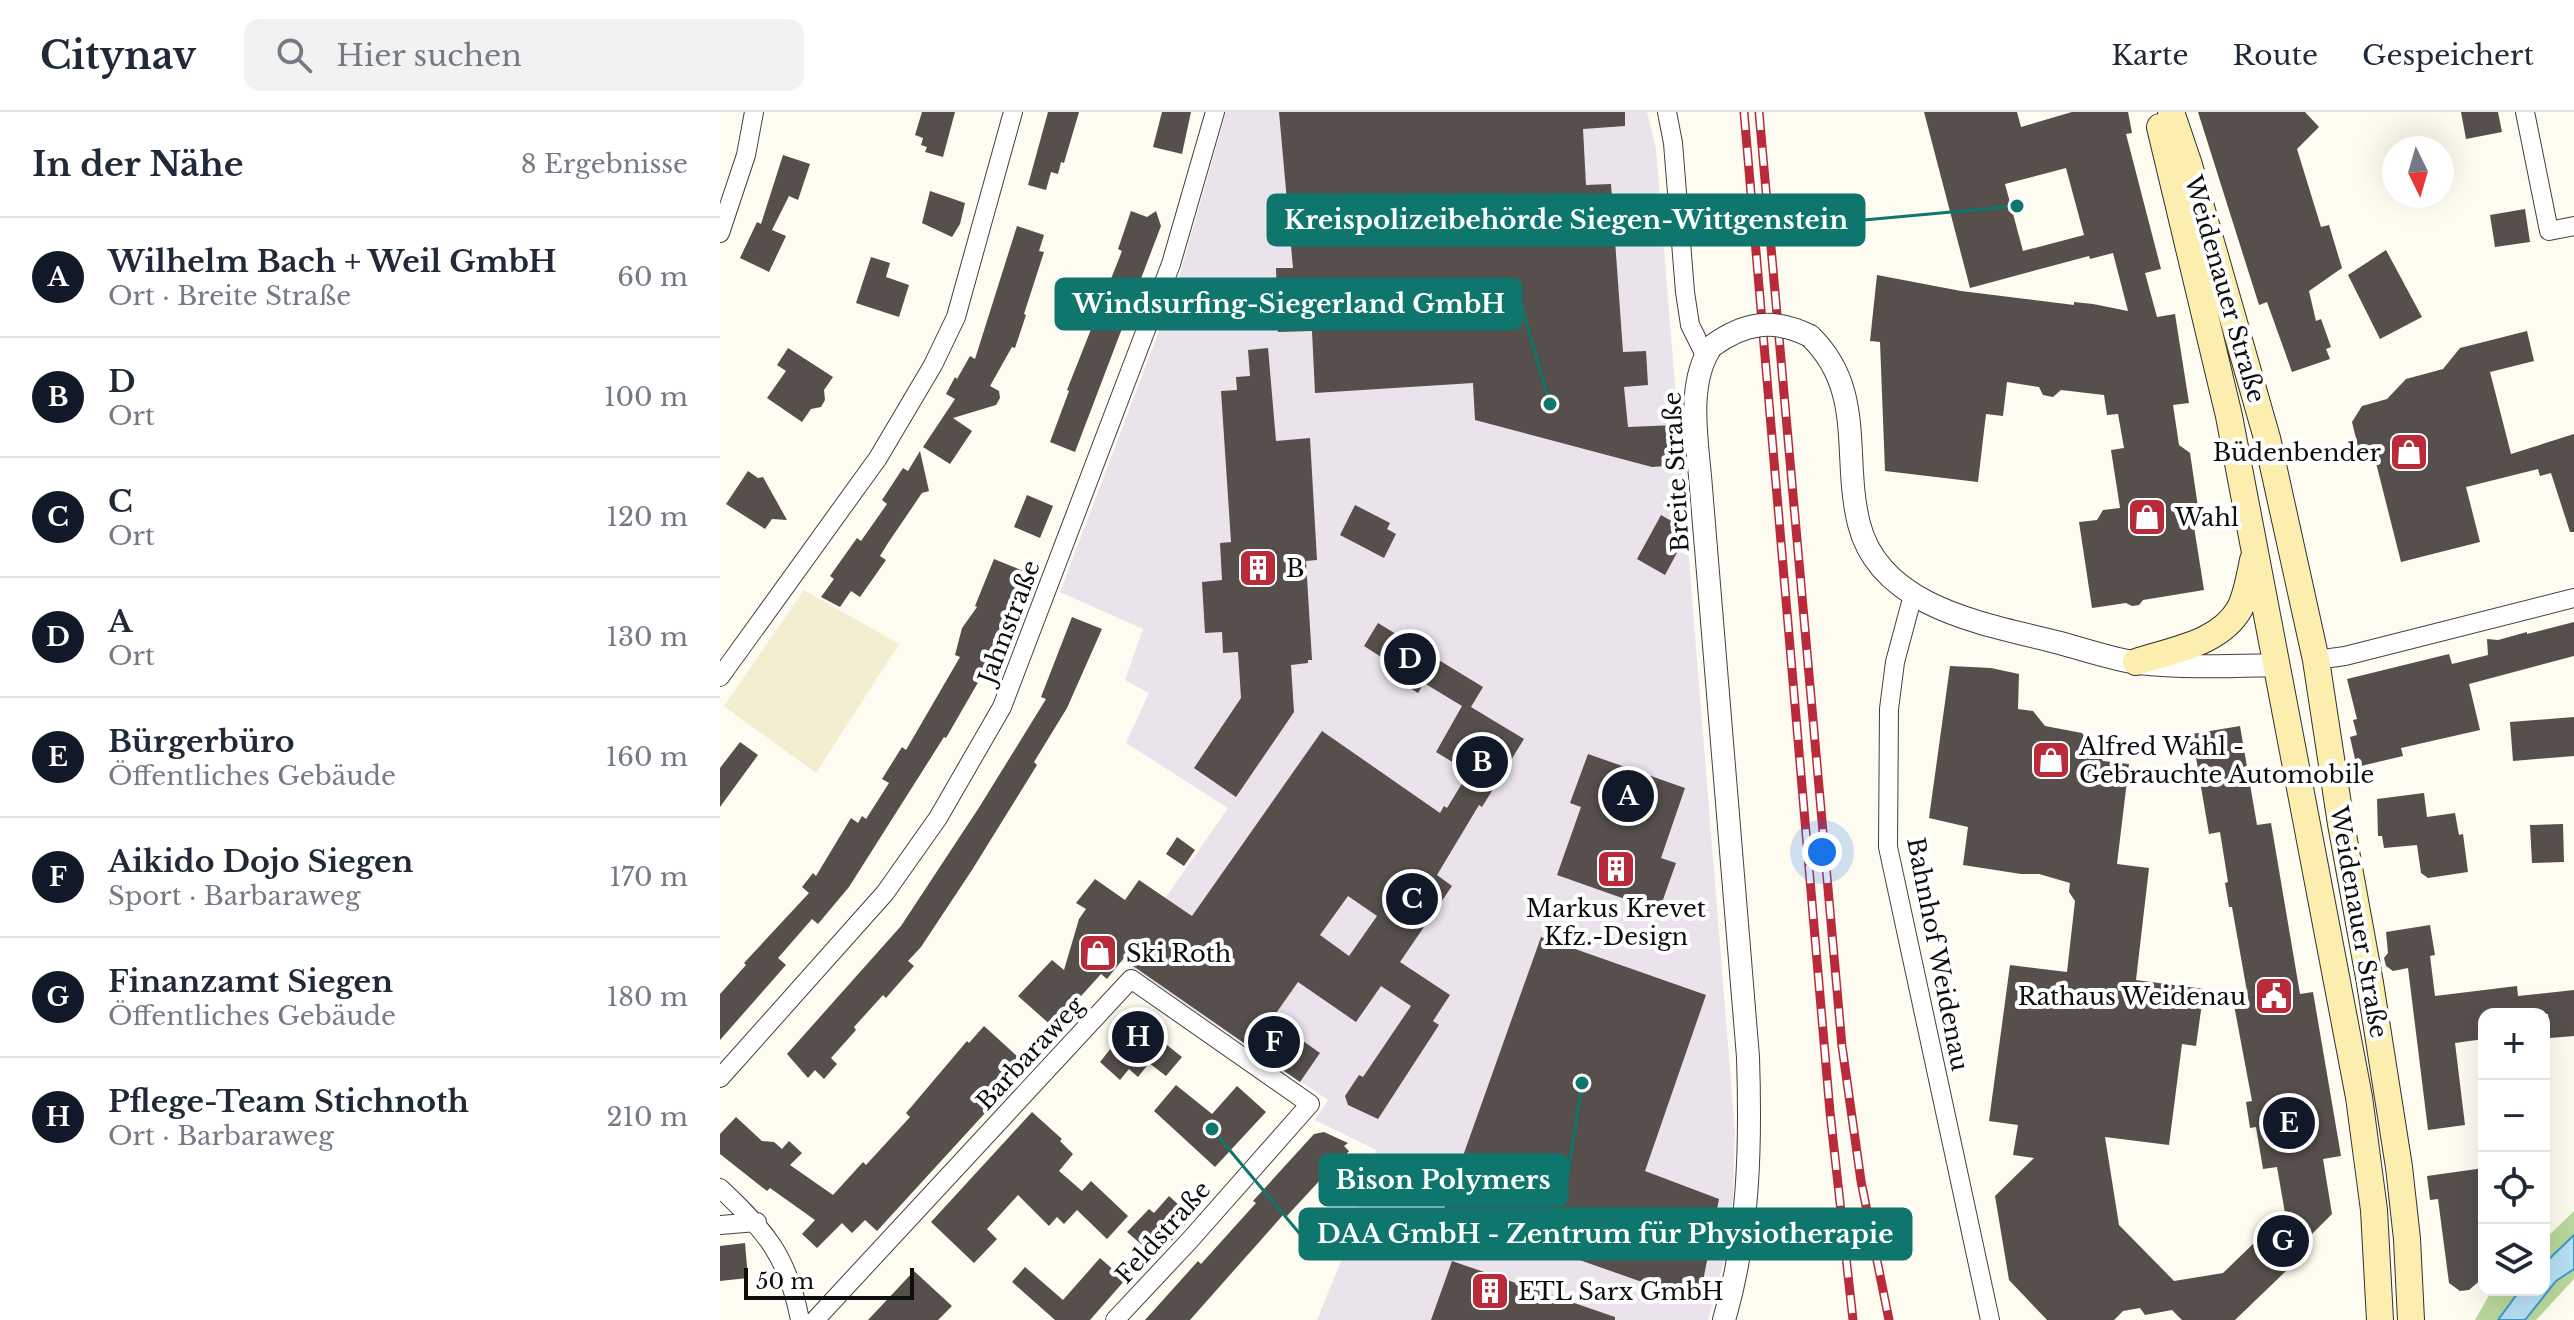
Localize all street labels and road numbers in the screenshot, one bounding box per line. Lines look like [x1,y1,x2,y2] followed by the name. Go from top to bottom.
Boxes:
[2178,171,2271,406] street label: Weidenauer Straße
[1657,391,1695,553] street label: Breite Straße
[971,556,1046,691] street label: Jahnstraße
[2324,803,2394,1040] street label: Weidenauer Straße
[1901,835,1975,1073] street label: Bahnhof Weidenau
[970,990,1090,1116] street label: Barbaraweg
[1109,1175,1217,1289] street label: Feldstraße

